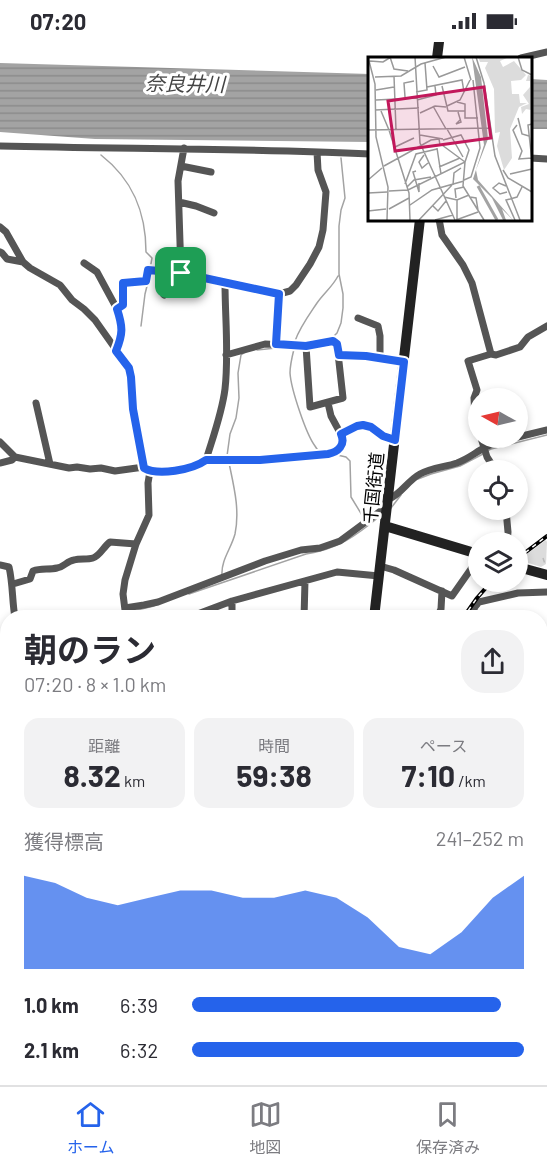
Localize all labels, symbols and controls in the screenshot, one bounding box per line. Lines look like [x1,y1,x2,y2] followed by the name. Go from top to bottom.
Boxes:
[30,8,86,34] text: 07:20
[368,57,532,220] inset map
[145,70,227,96] water label: 奈良井川
[155,247,206,298] pin
[164,256,197,289] icon: arrive
[468,388,528,448] north arrow
[468,388,528,592] map controls
[358,451,388,525] street label: 千国街道
[468,460,528,520] button: locate
[468,532,528,592] button: layers
[24,629,156,669] text: 朝のラン
[461,630,524,693] button: share
[24,672,166,696] text: 07:20 · 8 × 1.0 km
[88,736,120,755] text: 距離
[258,736,290,755] text: 時間
[420,736,467,755] text: ペース
[63,757,121,793] text: 8.32
[236,757,312,793] text: 59:38
[401,757,455,793] text: 7:10
[121,771,145,790] text: km
[455,771,486,790] text: /km
[436,826,524,850] text: 241–252 m
[24,829,104,853] text: 獲得標高
[24,993,79,1017] text: 1.0 km
[120,993,158,1017] text: 6:39
[24,1038,79,1062] text: 2.1 km
[120,1038,158,1062] text: 6:32
[67,1098,115,1158] tab: ホーム
[249,1098,282,1158] tab: 地図
[416,1098,480,1158] tab: 保存済み

